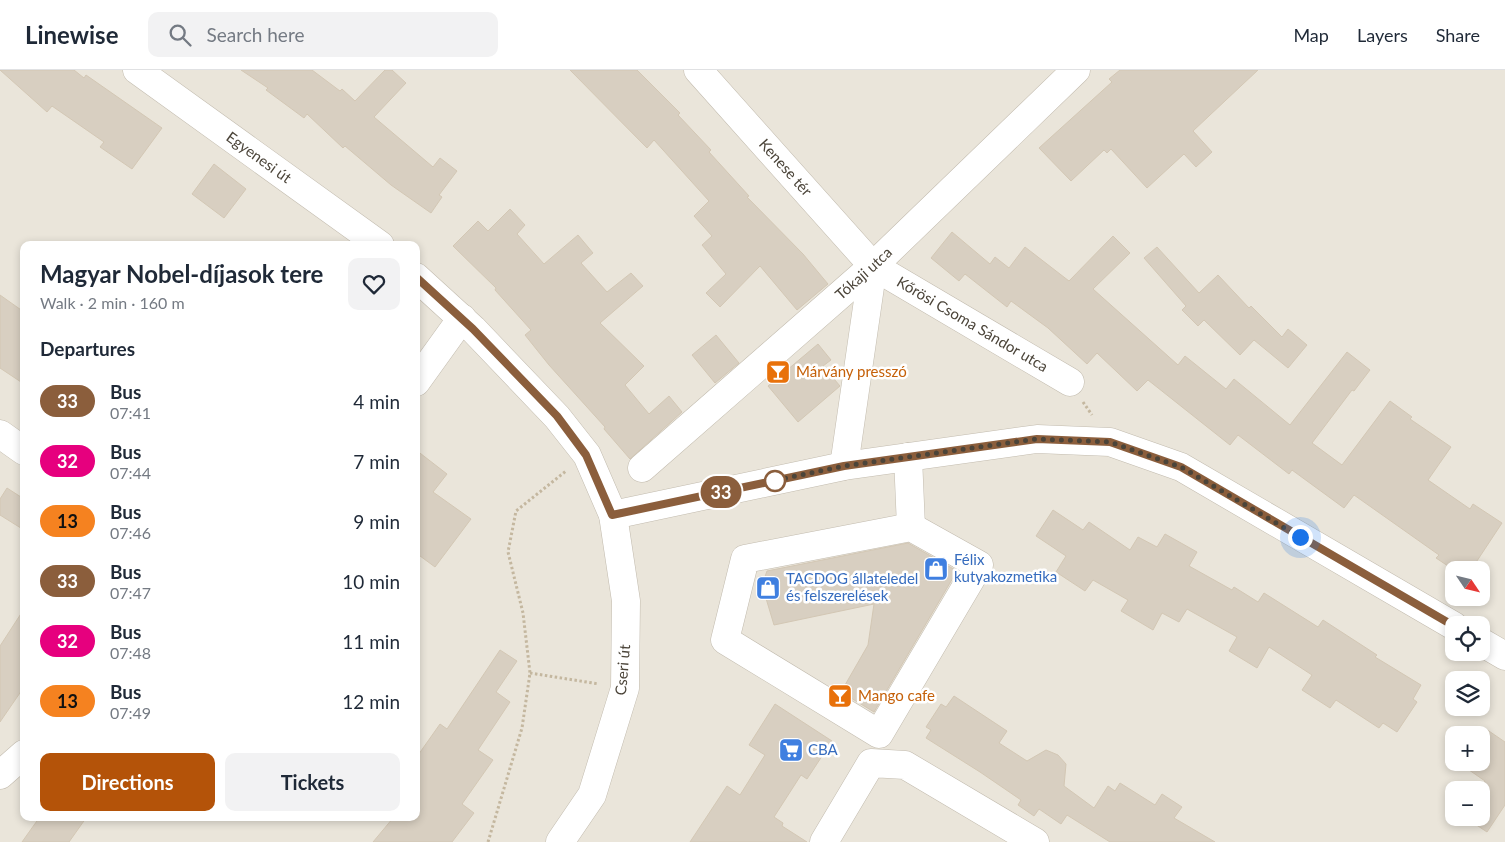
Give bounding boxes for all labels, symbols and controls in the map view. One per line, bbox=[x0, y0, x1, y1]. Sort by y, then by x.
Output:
search box bbox=[148, 12, 498, 57]
text: Linewise bbox=[25, 20, 118, 49]
icon: search bbox=[166, 21, 194, 49]
text: Search here bbox=[206, 23, 304, 46]
text: Map bbox=[1293, 24, 1329, 46]
text: Layers bbox=[1357, 24, 1408, 46]
text: Share bbox=[1436, 24, 1480, 46]
street label: Egyenesi út bbox=[223, 127, 296, 187]
street label: Kenese tér bbox=[756, 135, 817, 200]
street label: Tókaji utca bbox=[831, 243, 895, 303]
button: heart bbox=[348, 258, 400, 310]
text: Magyar Nobel-díjasok tere bbox=[40, 259, 323, 288]
street label: Kőrösi Csoma Sándor utca bbox=[894, 272, 1052, 375]
text: Walk · 2 min · 160 m bbox=[40, 293, 185, 312]
text: Departures bbox=[40, 337, 135, 360]
bar icon: Márvány presszó bbox=[765, 359, 791, 385]
place label: Márvány presszó bbox=[796, 362, 907, 380]
text: Bus bbox=[110, 380, 141, 403]
text: 33 bbox=[57, 390, 78, 412]
text: 4 min bbox=[353, 390, 400, 413]
text: 07:41 bbox=[110, 403, 151, 422]
text: Bus bbox=[110, 440, 141, 463]
text: 32 bbox=[57, 450, 78, 472]
text: 7 min bbox=[353, 450, 400, 473]
text: 07:44 bbox=[110, 463, 151, 482]
unlabelled marker bbox=[764, 470, 786, 492]
line badge: 33 bbox=[698, 476, 744, 508]
text: 33 bbox=[711, 481, 731, 503]
text: Bus bbox=[110, 500, 141, 523]
text: 13 bbox=[57, 510, 78, 532]
text: 9 min bbox=[353, 510, 400, 533]
text: 07:46 bbox=[110, 523, 151, 542]
your location bbox=[1288, 525, 1313, 550]
place label: Félix kutyakozmetika bbox=[954, 550, 1057, 585]
shop icon: Félix kutyakozmetika bbox=[923, 556, 949, 582]
text: Bus bbox=[110, 560, 141, 583]
north arrow bbox=[1445, 561, 1490, 606]
map controls bbox=[1445, 561, 1490, 826]
place label: TACDOG állateledel és felszerelések bbox=[786, 569, 918, 604]
text: 33 bbox=[57, 570, 78, 592]
text: 10 min bbox=[342, 570, 400, 593]
shop icon: TACDOG állateledel és felszerelések bbox=[755, 575, 781, 601]
text: 07:47 bbox=[110, 583, 151, 602]
button: locate bbox=[1445, 616, 1490, 661]
text: Bus bbox=[110, 620, 141, 643]
text: 32 bbox=[57, 630, 78, 652]
text: 11 min bbox=[342, 630, 400, 653]
text: 07:48 bbox=[110, 643, 151, 662]
street label: Cseri út bbox=[611, 643, 633, 696]
button: layers bbox=[1445, 671, 1490, 716]
text: Bus bbox=[110, 680, 141, 703]
bar icon: Mango cafe bbox=[827, 683, 853, 709]
place label: Mango cafe bbox=[858, 686, 935, 704]
text: 13 bbox=[57, 690, 78, 712]
text: 12 min bbox=[342, 690, 400, 713]
text: 07:49 bbox=[110, 703, 151, 722]
button: + bbox=[1445, 726, 1490, 771]
supermarket icon: CBA bbox=[778, 737, 804, 763]
place label: CBA bbox=[808, 740, 839, 758]
button: Directions bbox=[40, 753, 215, 811]
button: Tickets bbox=[225, 753, 400, 811]
button: − bbox=[1445, 781, 1490, 826]

